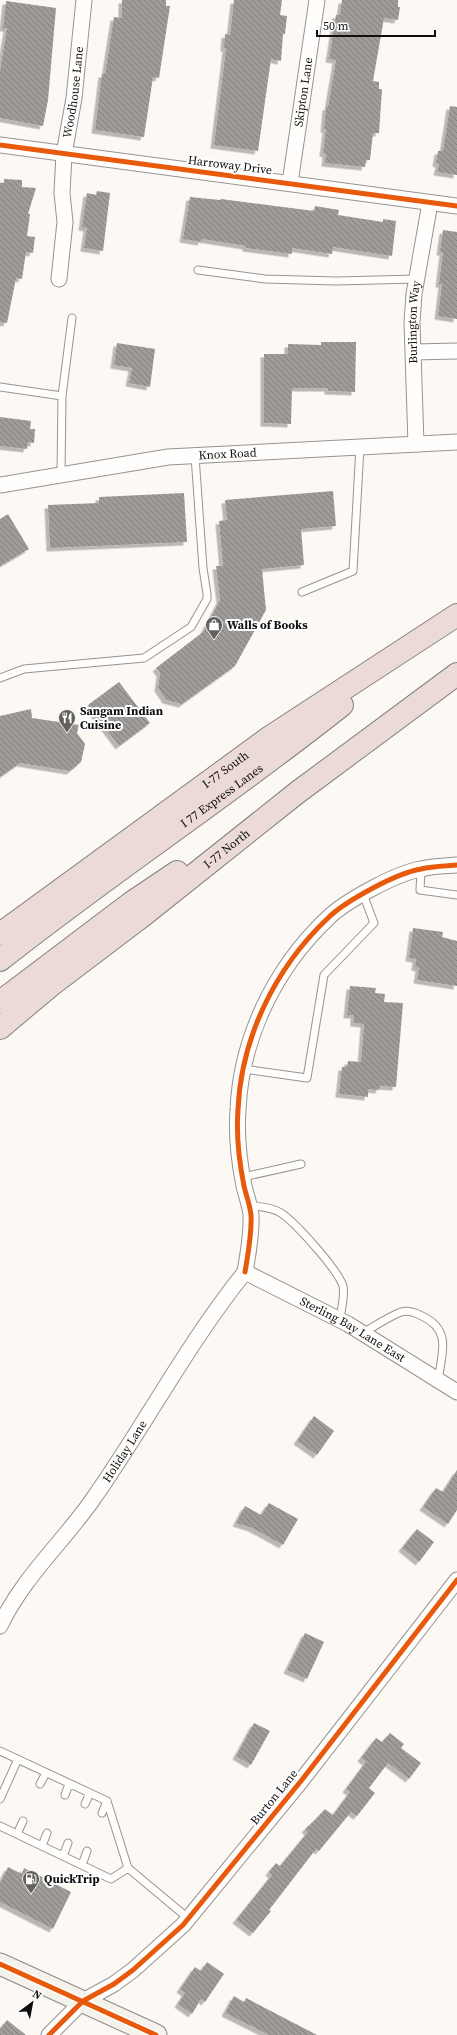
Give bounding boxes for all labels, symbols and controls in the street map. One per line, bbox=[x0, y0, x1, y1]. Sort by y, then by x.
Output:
scale bar bbox=[317, 12, 435, 38]
text: 50 m bbox=[323, 18, 349, 34]
street label: Woodhouse Lane bbox=[59, 46, 87, 139]
street label: Skipton Lane bbox=[290, 56, 316, 128]
street label: Harroway Drive bbox=[187, 152, 273, 178]
street label: Burlington Way bbox=[404, 279, 424, 364]
street label: Knox Road bbox=[198, 444, 257, 463]
shop icon: Walls of Books bbox=[204, 615, 224, 640]
place label: Walls of Books bbox=[227, 617, 308, 633]
place label: Sangam Indian Cuisine bbox=[80, 703, 164, 733]
restaurant icon: Sangam Indian Cuisine bbox=[57, 708, 77, 733]
street label: I-77 South bbox=[199, 747, 252, 792]
street label: I 77 Express Lanes bbox=[177, 760, 266, 831]
street label: I-77 North bbox=[200, 825, 253, 872]
street label: Sterling Bay Lane East bbox=[297, 1293, 408, 1366]
street label: Holiday Lane bbox=[99, 1417, 151, 1486]
street label: Burton Lane bbox=[247, 1766, 301, 1828]
fuel station icon: QuickTrip bbox=[21, 1869, 41, 1894]
place label: QuickTrip bbox=[44, 1871, 100, 1887]
north arrow bbox=[12, 1983, 52, 2023]
text: N bbox=[30, 1986, 44, 2003]

